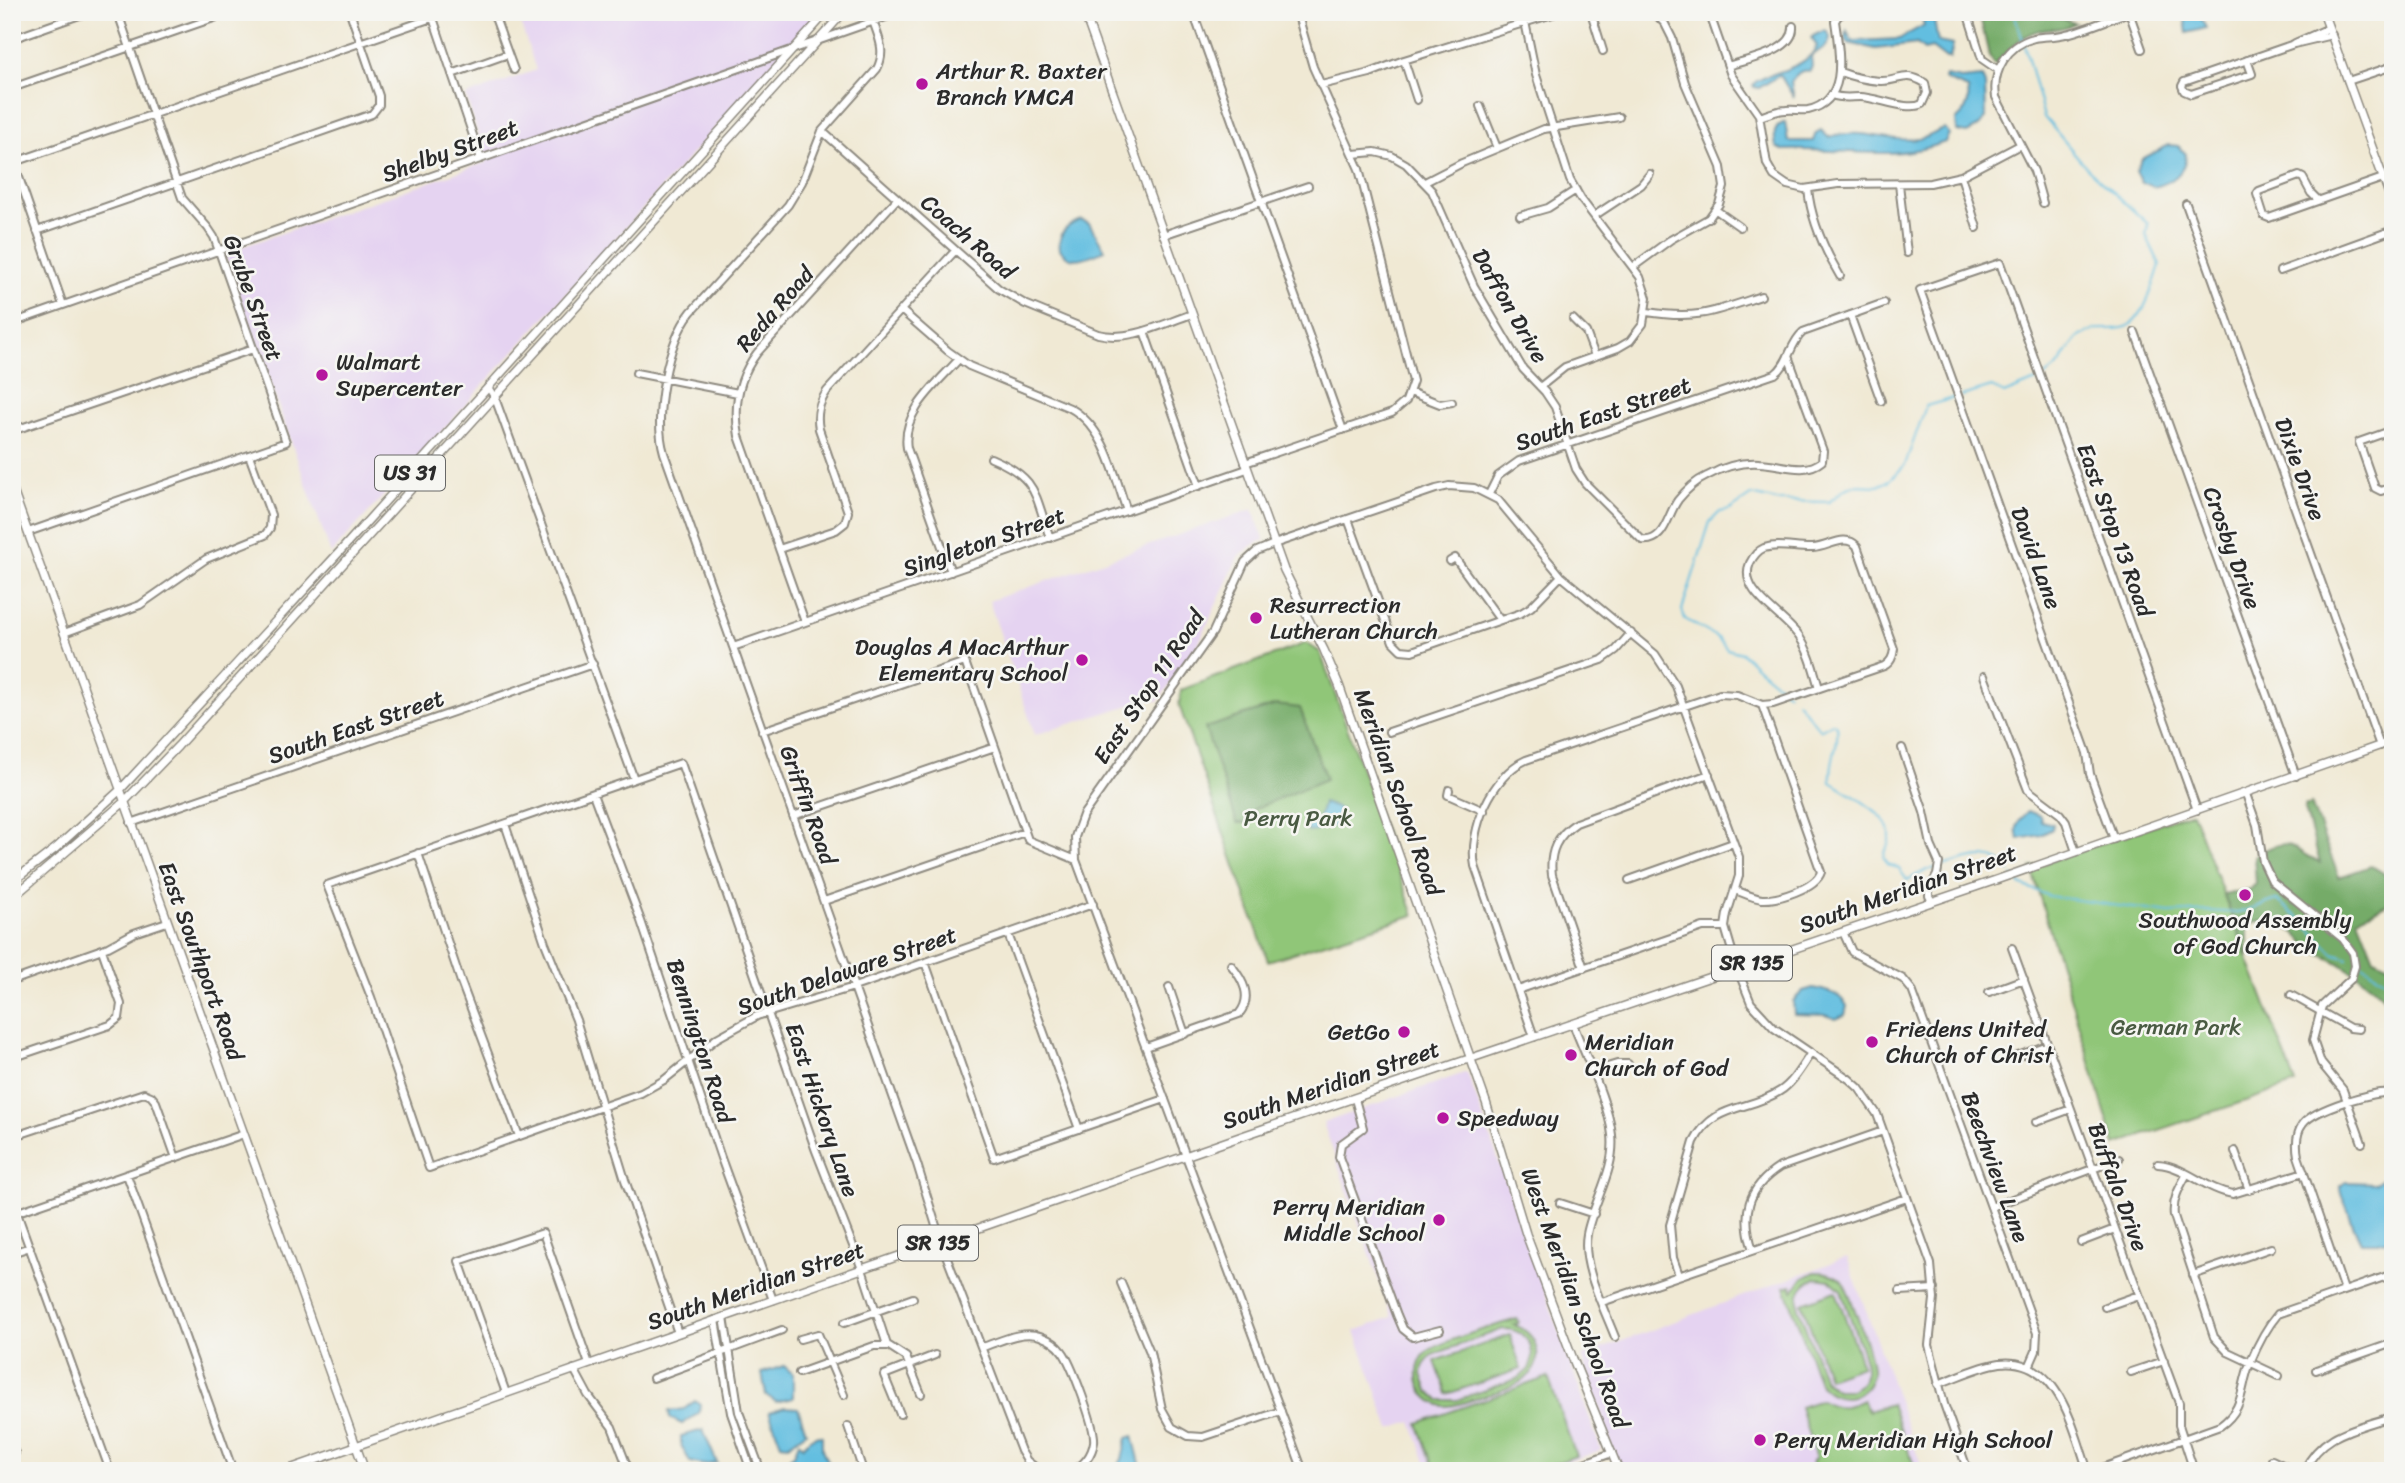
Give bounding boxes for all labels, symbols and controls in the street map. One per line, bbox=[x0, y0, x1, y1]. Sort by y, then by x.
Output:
place label: Arthur R. Baxter Branch YMCA bbox=[935, 51, 1108, 118]
marker: Arthur R. Baxter Branch YMCA bbox=[914, 76, 930, 92]
street label: Shelby Street bbox=[376, 107, 524, 195]
street label: Coach Road bbox=[911, 183, 1027, 292]
street label: Grube Street bbox=[211, 229, 295, 367]
street label: Daffon Drive bbox=[1460, 240, 1560, 372]
street label: Reda Road bbox=[725, 255, 826, 362]
place label: Walmart Supercenter bbox=[336, 342, 464, 409]
street label: South East Street bbox=[1509, 365, 1697, 463]
marker: Walmart Supercenter bbox=[314, 367, 330, 383]
street label: Dixie Drive bbox=[2262, 412, 2338, 527]
street label: East Stop 13 Road bbox=[2065, 437, 2166, 624]
road number: US 31 bbox=[375, 456, 445, 490]
street label: Crosby Drive bbox=[2191, 481, 2273, 615]
street label: Singleton Street bbox=[897, 495, 1071, 589]
street label: David Lane bbox=[1998, 501, 2074, 615]
place label: Resurrection Lutheran Church bbox=[1270, 585, 1438, 652]
street label: East Stop 11 Road bbox=[1082, 600, 1217, 773]
marker: Resurrection Lutheran Church bbox=[1248, 610, 1264, 626]
place label: Douglas A MacArthur Elementary School bbox=[855, 627, 1070, 694]
marker: Douglas A MacArthur Elementary School bbox=[1074, 652, 1090, 668]
street label: South East Street bbox=[262, 678, 450, 776]
street label: Meridian School Road bbox=[1341, 683, 1455, 903]
street label: Griffin Road bbox=[767, 739, 849, 872]
park label: Perry Park bbox=[1243, 798, 1353, 839]
street label: South Meridian Street bbox=[1793, 832, 2023, 946]
street label: East Southport Road bbox=[146, 856, 257, 1068]
marker: Southwood Assembly of God Church bbox=[2237, 887, 2253, 903]
place label: Southwood Assembly of God Church bbox=[2139, 900, 2352, 967]
street label: South Delaware Street bbox=[731, 914, 963, 1028]
road number: SR 135 bbox=[1712, 946, 1792, 981]
street label: Bennington Road bbox=[654, 953, 746, 1130]
park label: German Park bbox=[2111, 1007, 2241, 1048]
place label: Friedens United Church of Christ bbox=[1886, 1009, 2055, 1076]
place label: GetGo bbox=[1328, 1012, 1390, 1053]
street label: East Hickory Lane bbox=[773, 1017, 871, 1203]
place label: Meridian Church of God bbox=[1585, 1022, 1730, 1089]
marker: GetGo bbox=[1396, 1024, 1412, 1040]
street label: South Meridian Street bbox=[1216, 1028, 1446, 1142]
marker: Friedens United Church of Christ bbox=[1864, 1034, 1880, 1050]
marker: Meridian Church of God bbox=[1563, 1047, 1579, 1063]
street label: Beechview Lane bbox=[1949, 1086, 2041, 1248]
place label: Speedway bbox=[1457, 1098, 1559, 1139]
marker: Speedway bbox=[1435, 1110, 1451, 1126]
street label: Buffalo Drive bbox=[2076, 1117, 2160, 1257]
street label: West Meridian School Road bbox=[1509, 1162, 1642, 1436]
place label: Perry Meridian Middle School bbox=[1273, 1187, 1426, 1254]
marker: Perry Meridian Middle School bbox=[1431, 1212, 1447, 1228]
road number: SR 135 bbox=[898, 1226, 978, 1260]
street label: South Meridian Street bbox=[641, 1229, 871, 1343]
place label: Perry Meridian High School bbox=[1774, 1420, 2053, 1461]
marker: Perry Meridian High School bbox=[1752, 1432, 1768, 1448]

